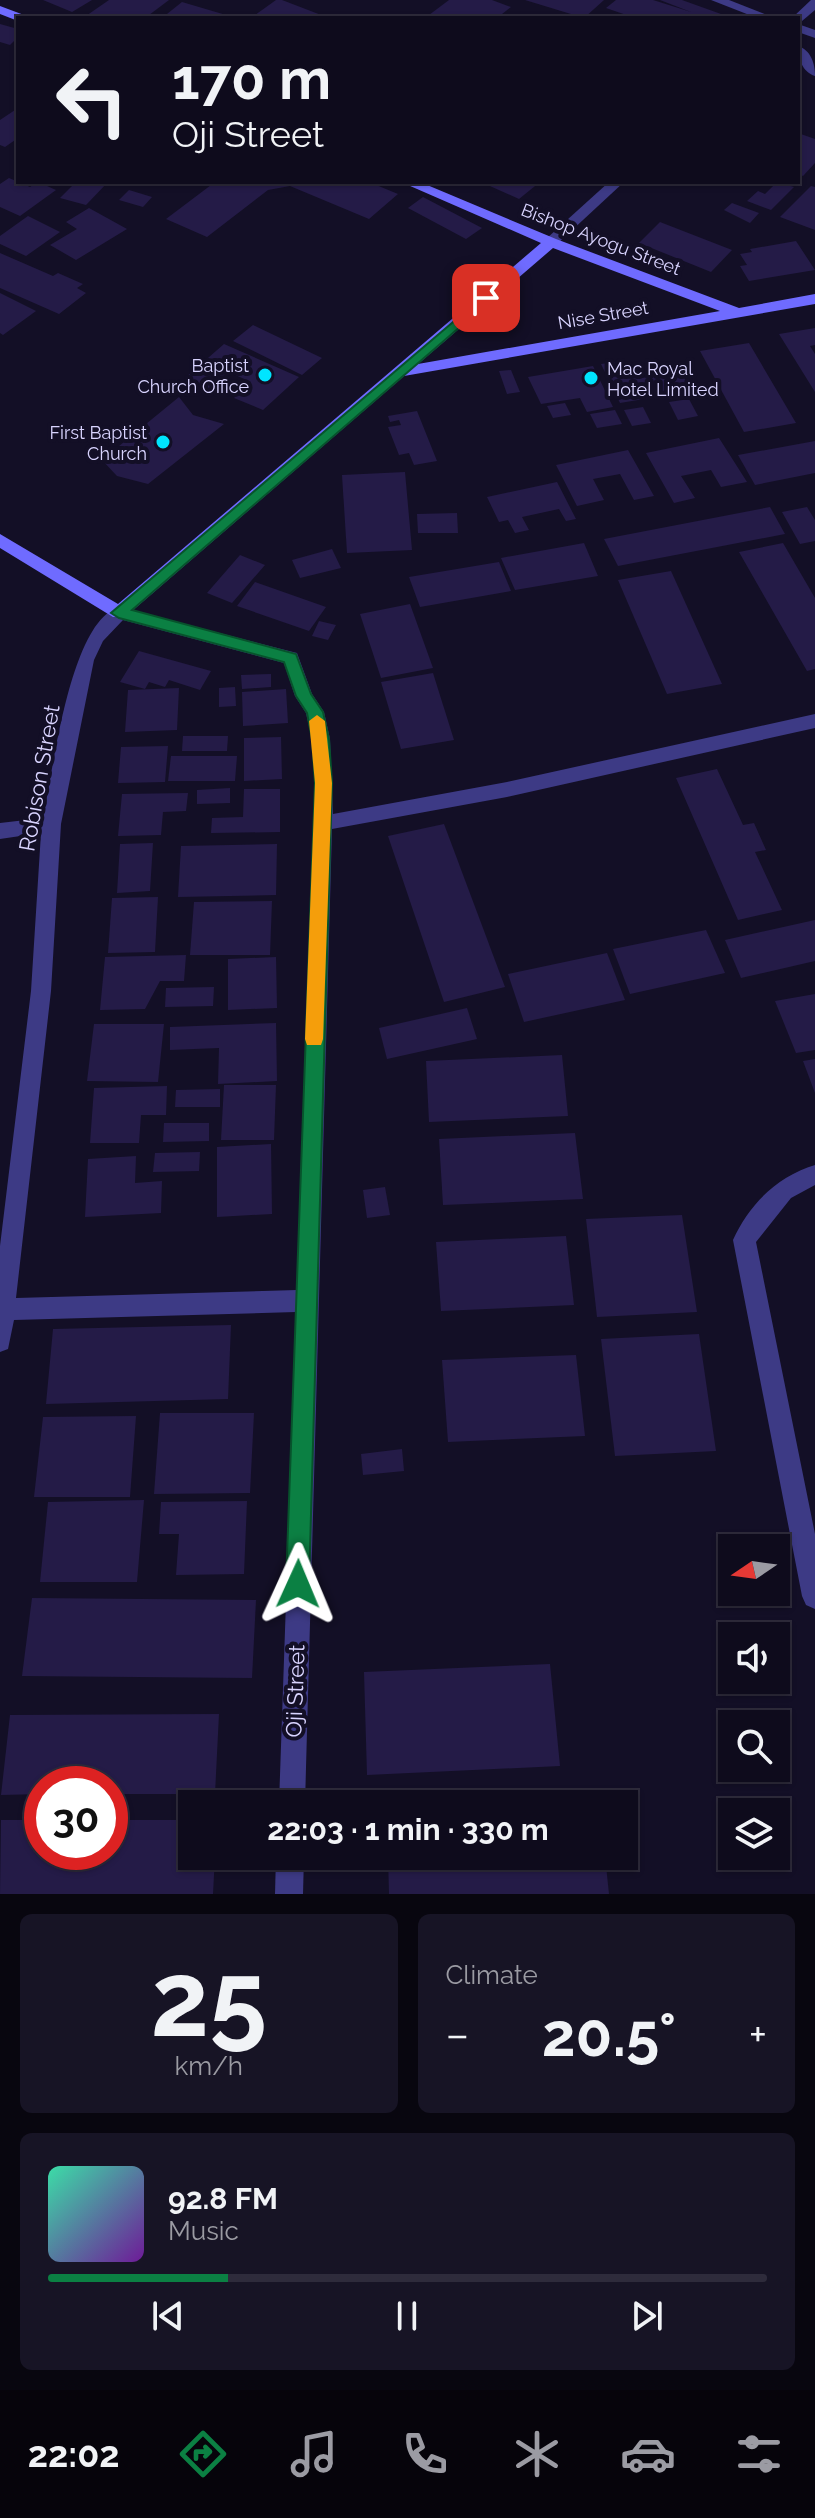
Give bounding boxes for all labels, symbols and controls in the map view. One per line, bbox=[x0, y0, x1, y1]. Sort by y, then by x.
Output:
text: 170 m bbox=[172, 46, 331, 112]
icon: left bbox=[40, 48, 144, 152]
text: Oji Street bbox=[172, 113, 324, 155]
street label: Bishop Ayogu Street bbox=[518, 199, 684, 279]
pin bbox=[452, 264, 520, 332]
icon: arrive bbox=[464, 276, 508, 320]
street label: Nise Street bbox=[556, 297, 650, 333]
place label: Baptist Church Office bbox=[137, 355, 249, 397]
place label: Mac Royal Hotel Limited bbox=[607, 358, 719, 400]
marker: Baptist Church Office bbox=[256, 366, 274, 384]
marker: Mac Royal Hotel Limited bbox=[582, 369, 600, 387]
place label: First Baptist Church bbox=[49, 422, 147, 464]
marker: First Baptist Church bbox=[154, 433, 172, 451]
street label: Robison Street bbox=[13, 702, 65, 853]
north arrow bbox=[718, 1534, 790, 1606]
map controls bbox=[718, 1534, 790, 1870]
position arrow bbox=[256, 1542, 340, 1626]
button: sound bbox=[718, 1622, 790, 1694]
street label: Oji Street bbox=[280, 1644, 310, 1738]
button: search bbox=[718, 1710, 790, 1782]
speed limit sign: 30 bbox=[24, 1766, 128, 1870]
button: layers bbox=[718, 1798, 790, 1870]
text: 22:03 · 1 min · 330 m bbox=[267, 1812, 549, 1847]
text: 25 bbox=[151, 1938, 267, 2060]
text: Climate bbox=[446, 1960, 538, 1990]
text: 20.5° bbox=[542, 2000, 676, 2070]
text: − bbox=[446, 2009, 469, 2060]
text: + bbox=[749, 2009, 767, 2060]
text: km/h bbox=[174, 2051, 243, 2081]
text: 92.8 FM bbox=[168, 2181, 278, 2216]
text: Music bbox=[168, 2216, 239, 2246]
icon: previous bbox=[146, 2294, 190, 2338]
icon: pause bbox=[385, 2294, 429, 2338]
icon: next bbox=[625, 2294, 669, 2338]
icon: directions bbox=[175, 2426, 231, 2482]
icon: music bbox=[286, 2426, 342, 2482]
icon: phone bbox=[397, 2426, 453, 2482]
icon: climate bbox=[509, 2426, 565, 2482]
icon: car bbox=[620, 2426, 676, 2482]
icon: filters bbox=[731, 2426, 787, 2482]
text: 22:02 bbox=[28, 2433, 120, 2475]

